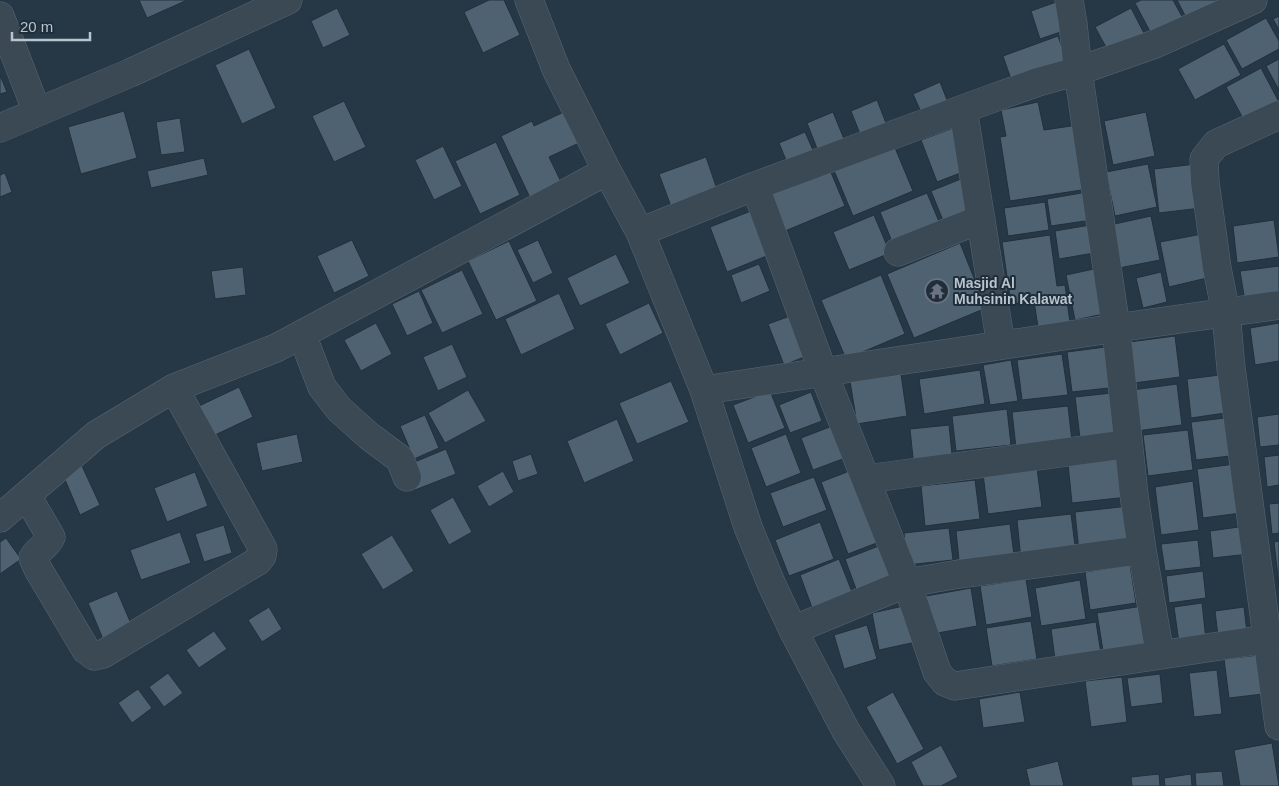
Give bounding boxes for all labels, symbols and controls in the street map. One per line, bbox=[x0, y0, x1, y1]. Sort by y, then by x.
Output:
scale bar bbox=[12, 10, 90, 42]
text: 20 m bbox=[20, 18, 53, 35]
place label: Masjid Al Muhsinin Kalawat bbox=[954, 275, 1073, 307]
temple icon: Masjid Al Muhsinin Kalawat bbox=[924, 278, 950, 304]

